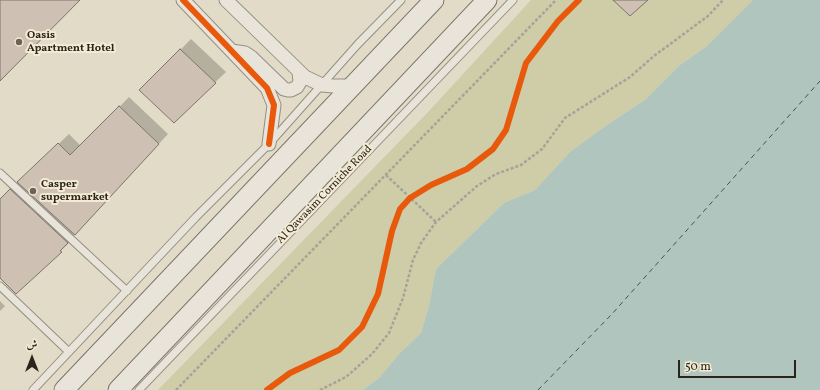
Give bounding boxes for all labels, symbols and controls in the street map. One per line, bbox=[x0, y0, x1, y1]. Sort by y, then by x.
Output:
place label: Oasis Apartment Hotel bbox=[27, 29, 115, 55]
marker: Oasis Apartment Hotel bbox=[14, 37, 24, 47]
street label: Al Qawasim Corniche Road bbox=[275, 143, 375, 247]
place label: Casper supermarket bbox=[41, 178, 109, 204]
marker: Casper supermarket bbox=[28, 186, 38, 196]
north arrow bbox=[12, 338, 52, 378]
text: ش bbox=[27, 338, 37, 353]
scale bar bbox=[680, 352, 798, 378]
text: 50 m bbox=[685, 359, 711, 375]

